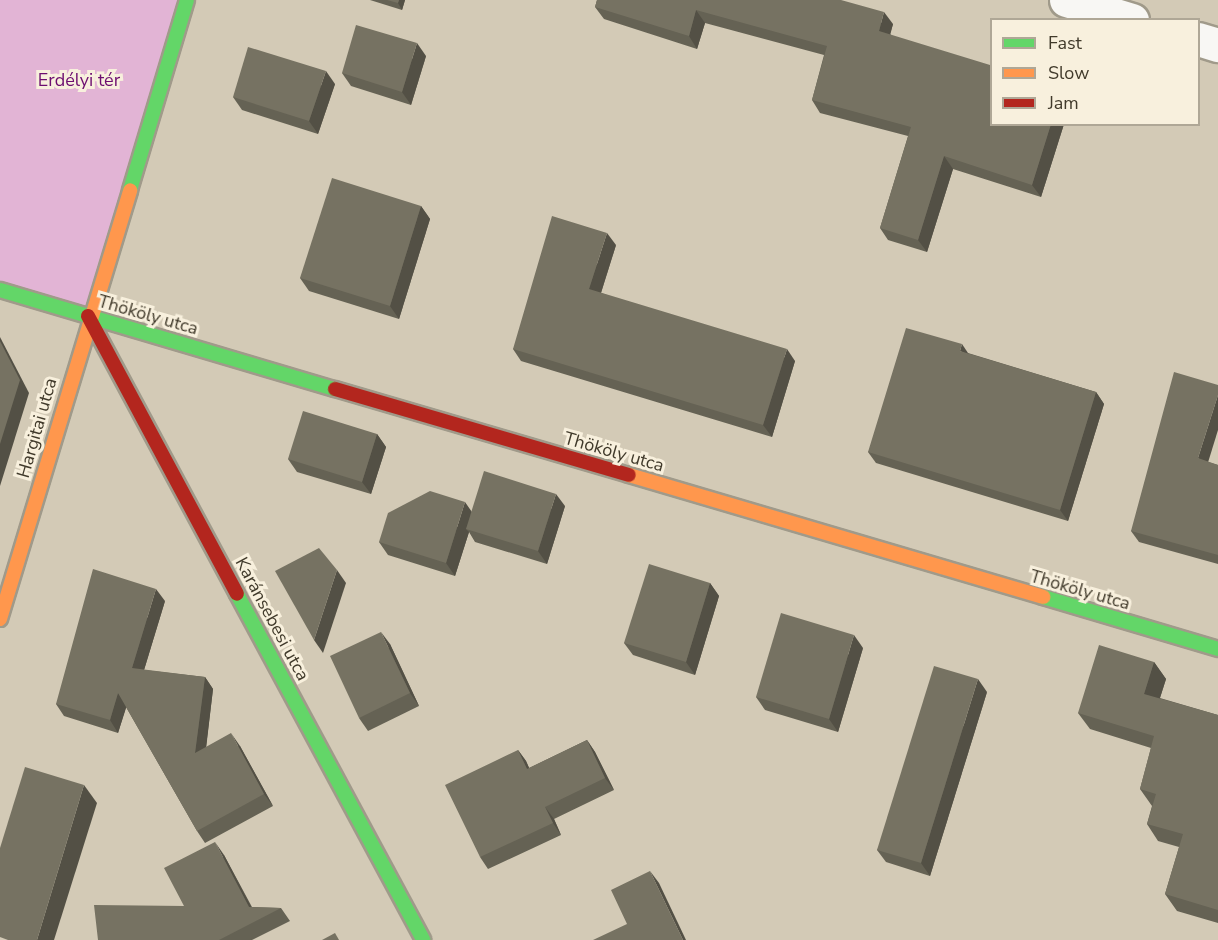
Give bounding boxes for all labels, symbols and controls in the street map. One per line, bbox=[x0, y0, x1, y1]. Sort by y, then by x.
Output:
legend bbox=[990, 18, 1200, 126]
text: Fast bbox=[1048, 31, 1082, 55]
text: Slow bbox=[1048, 61, 1089, 85]
park label: Erdélyi tér bbox=[38, 69, 120, 91]
text: Jam bbox=[1048, 91, 1079, 115]
street label: Thököly utca bbox=[96, 290, 200, 340]
street label: Hargitai utca bbox=[12, 375, 62, 481]
street label: Thököly utca bbox=[562, 427, 666, 477]
street label: Karánsebesi utca bbox=[230, 554, 314, 684]
street label: Thököly utca bbox=[1028, 565, 1132, 615]

